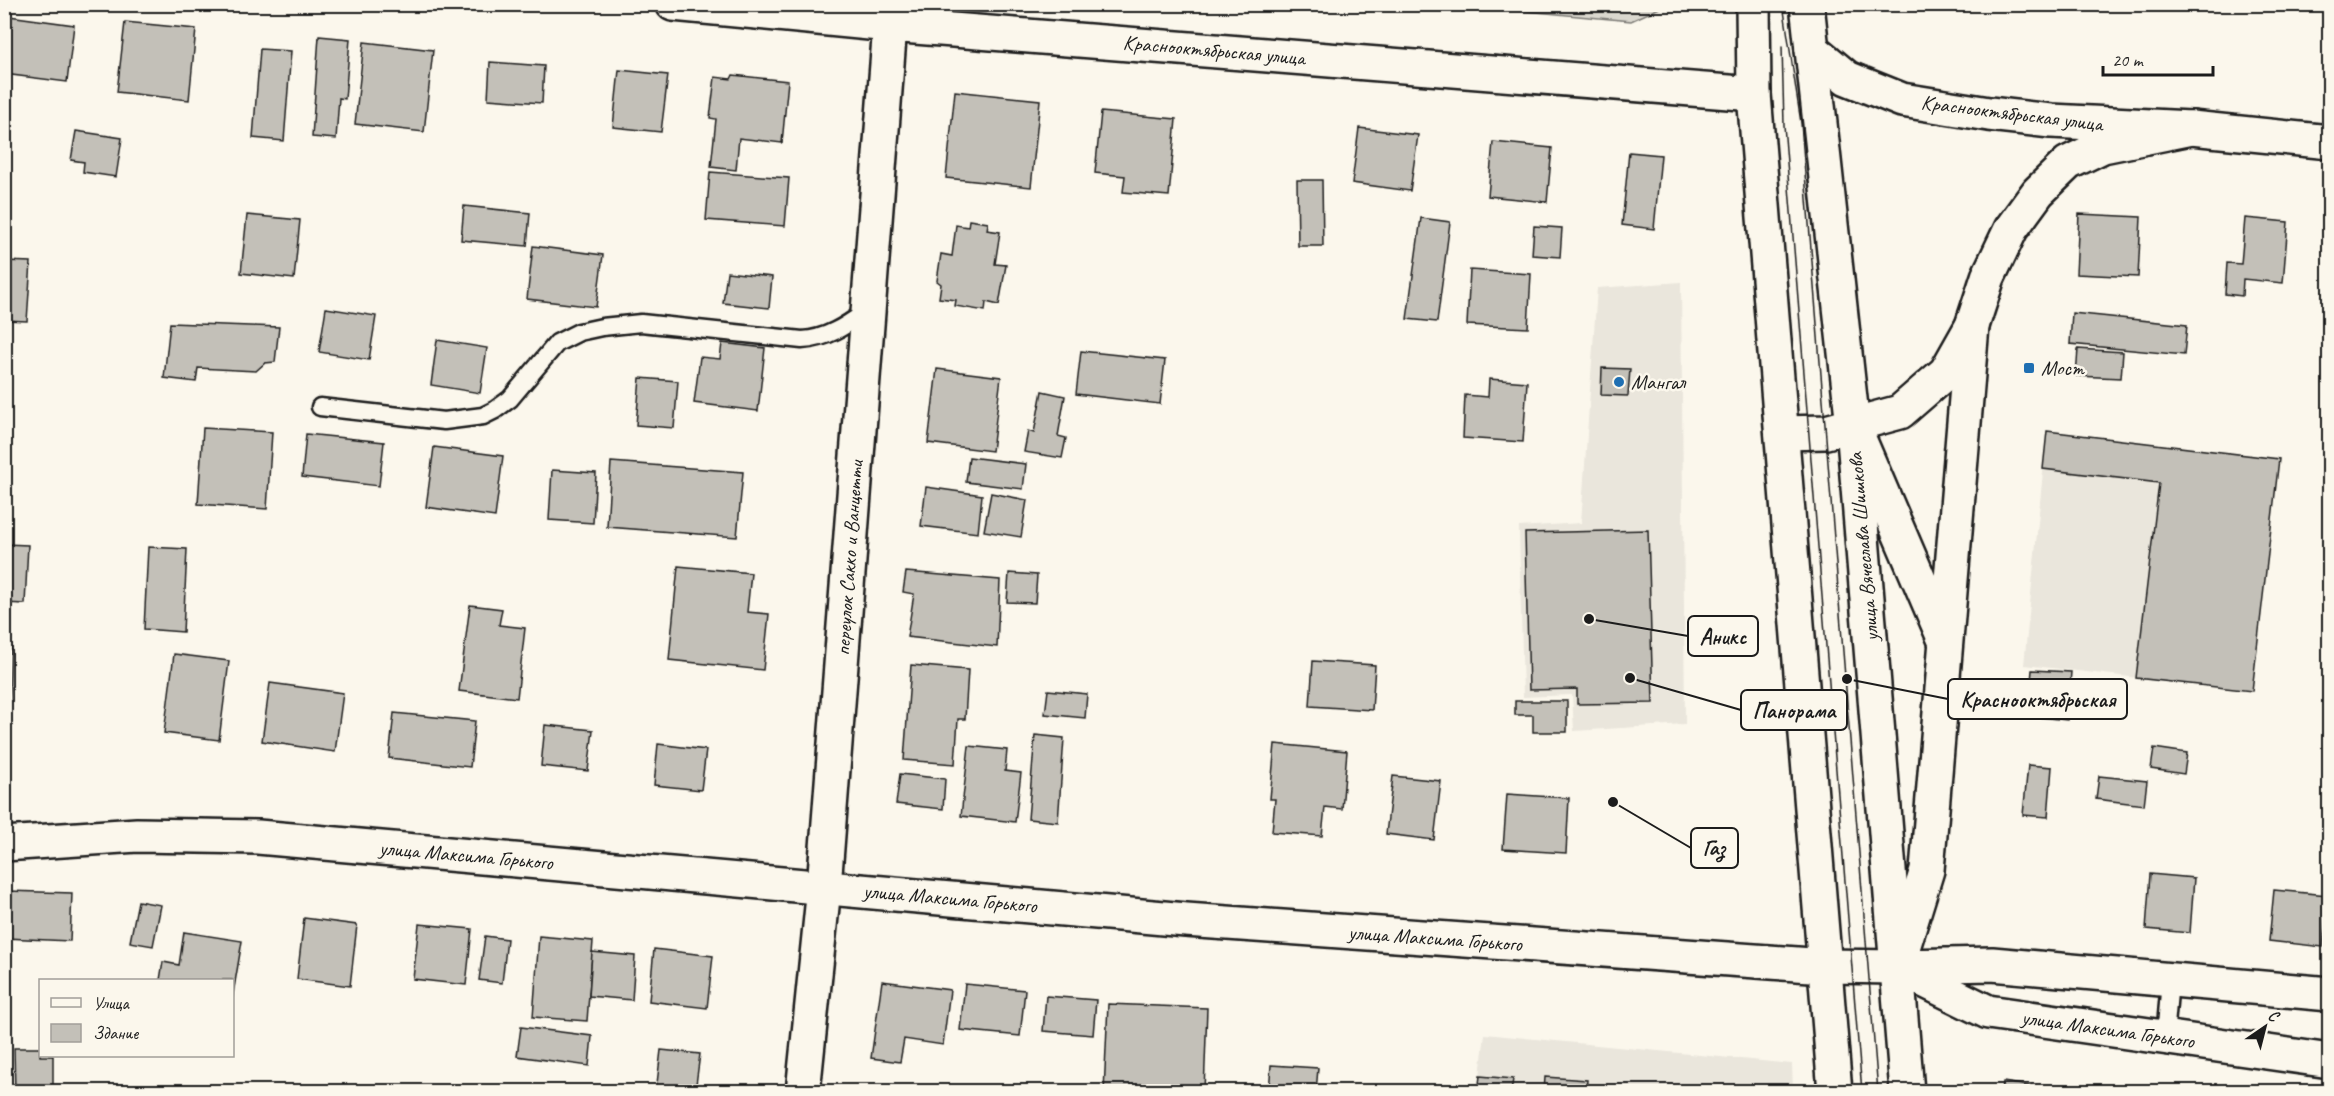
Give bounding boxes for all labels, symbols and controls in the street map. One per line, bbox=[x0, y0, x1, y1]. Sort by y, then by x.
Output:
street label: Краснооктябрьская улица bbox=[1122, 29, 1308, 71]
scale bar bbox=[2103, 39, 2212, 77]
text: 20 m bbox=[2112, 49, 2145, 71]
street label: Краснооктябрьская улица bbox=[1920, 89, 2106, 137]
place label: Мост bbox=[2041, 355, 2085, 381]
marker: Мост bbox=[2022, 361, 2036, 375]
place label: Мангал bbox=[1631, 369, 1687, 395]
marker: Мангал bbox=[1612, 375, 1626, 389]
street label: улица Вячеслава Шишкова bbox=[1842, 450, 1884, 645]
street label: переулок Сакко и Ванцетти bbox=[829, 458, 869, 656]
callout: Аникс bbox=[1688, 616, 1758, 656]
text: Аникс bbox=[1700, 623, 1747, 651]
callout: Краснооктябрьская bbox=[1948, 679, 2127, 719]
text: Краснооктябрьская bbox=[1961, 686, 2117, 714]
callout: Панорама bbox=[1741, 690, 1847, 730]
text: Панорама bbox=[1753, 697, 1837, 725]
callout: Газ bbox=[1691, 828, 1738, 868]
street label: улица Максима Горького bbox=[376, 834, 555, 876]
text: Газ bbox=[1703, 834, 1727, 863]
street label: улица Максима Горького bbox=[860, 877, 1039, 919]
street label: улица Максима Горького bbox=[1345, 919, 1524, 957]
legend bbox=[39, 979, 234, 1057]
text: Улица bbox=[93, 992, 130, 1014]
north arrow bbox=[2235, 997, 2295, 1057]
street label: улица Максима Горького bbox=[2018, 1004, 2198, 1054]
text: С bbox=[2264, 1005, 2284, 1027]
text: Здание bbox=[93, 1022, 139, 1044]

